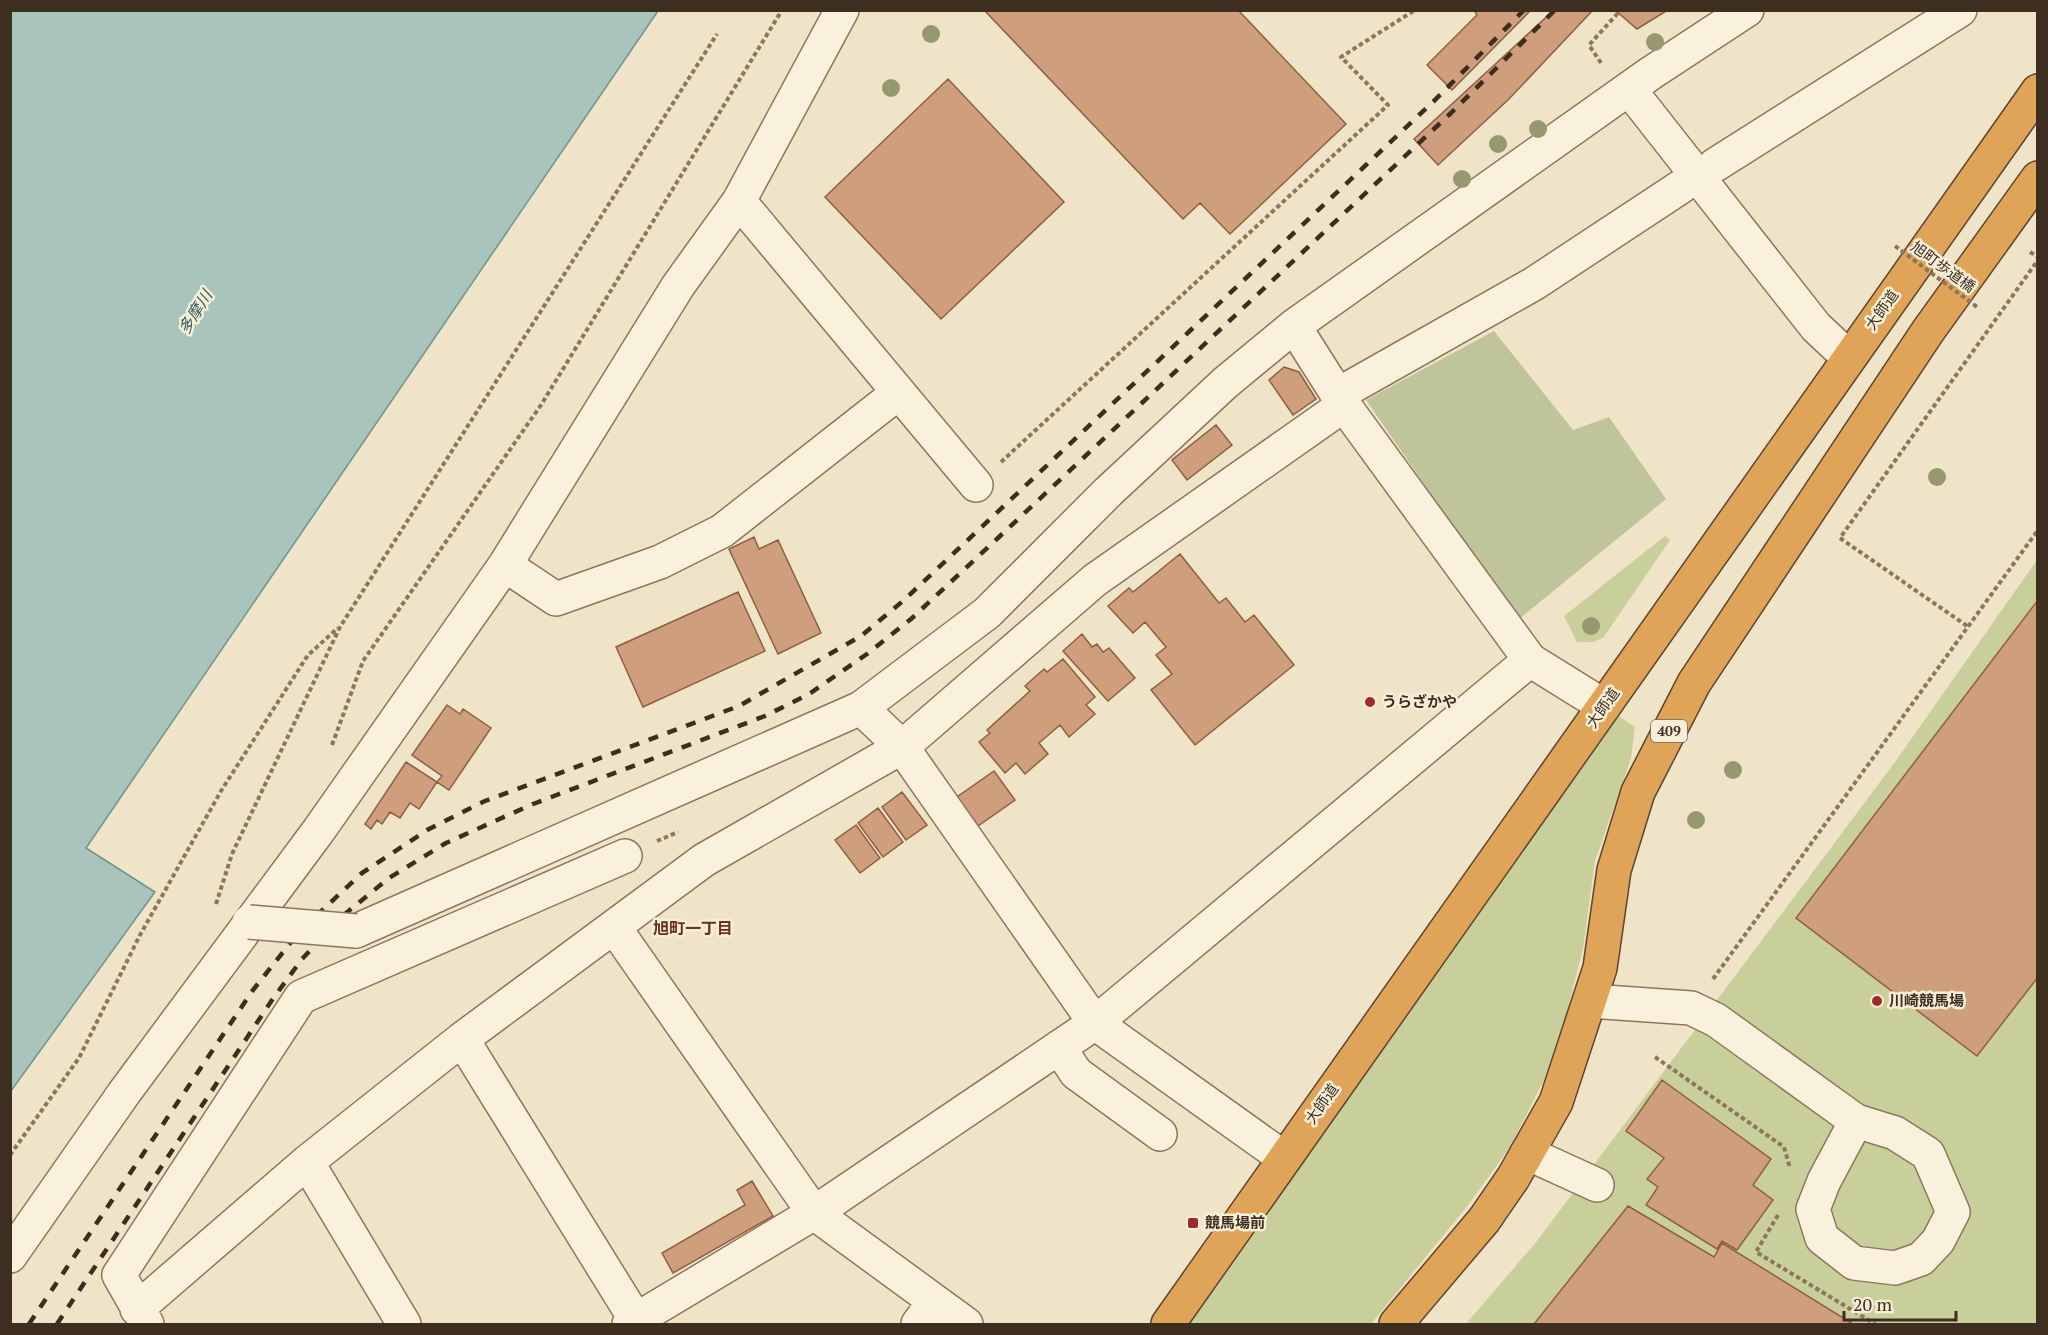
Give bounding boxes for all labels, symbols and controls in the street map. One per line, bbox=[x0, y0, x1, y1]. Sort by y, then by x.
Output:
street label: 旭町歩道橋 bbox=[1907, 236, 1980, 296]
water label: 多摩川 bbox=[173, 284, 218, 338]
street label: 大師道 bbox=[1860, 285, 1902, 334]
street label: 大師道 bbox=[1581, 683, 1623, 732]
place label: うらざかや bbox=[1382, 691, 1457, 711]
marker: うらざかや bbox=[1363, 695, 1377, 709]
road number: 409 bbox=[1651, 720, 1687, 742]
district label: 旭町一丁目 bbox=[653, 917, 733, 939]
place label: 川崎競馬場 bbox=[1889, 990, 1964, 1010]
marker: 川崎競馬場 bbox=[1870, 994, 1884, 1008]
street label: 大師道 bbox=[1300, 1079, 1342, 1128]
place label: 競馬場前 bbox=[1205, 1212, 1265, 1232]
marker: 競馬場前 bbox=[1186, 1216, 1200, 1230]
scale bar bbox=[1844, 1284, 1956, 1322]
text: 20 m bbox=[1853, 1292, 1893, 1316]

